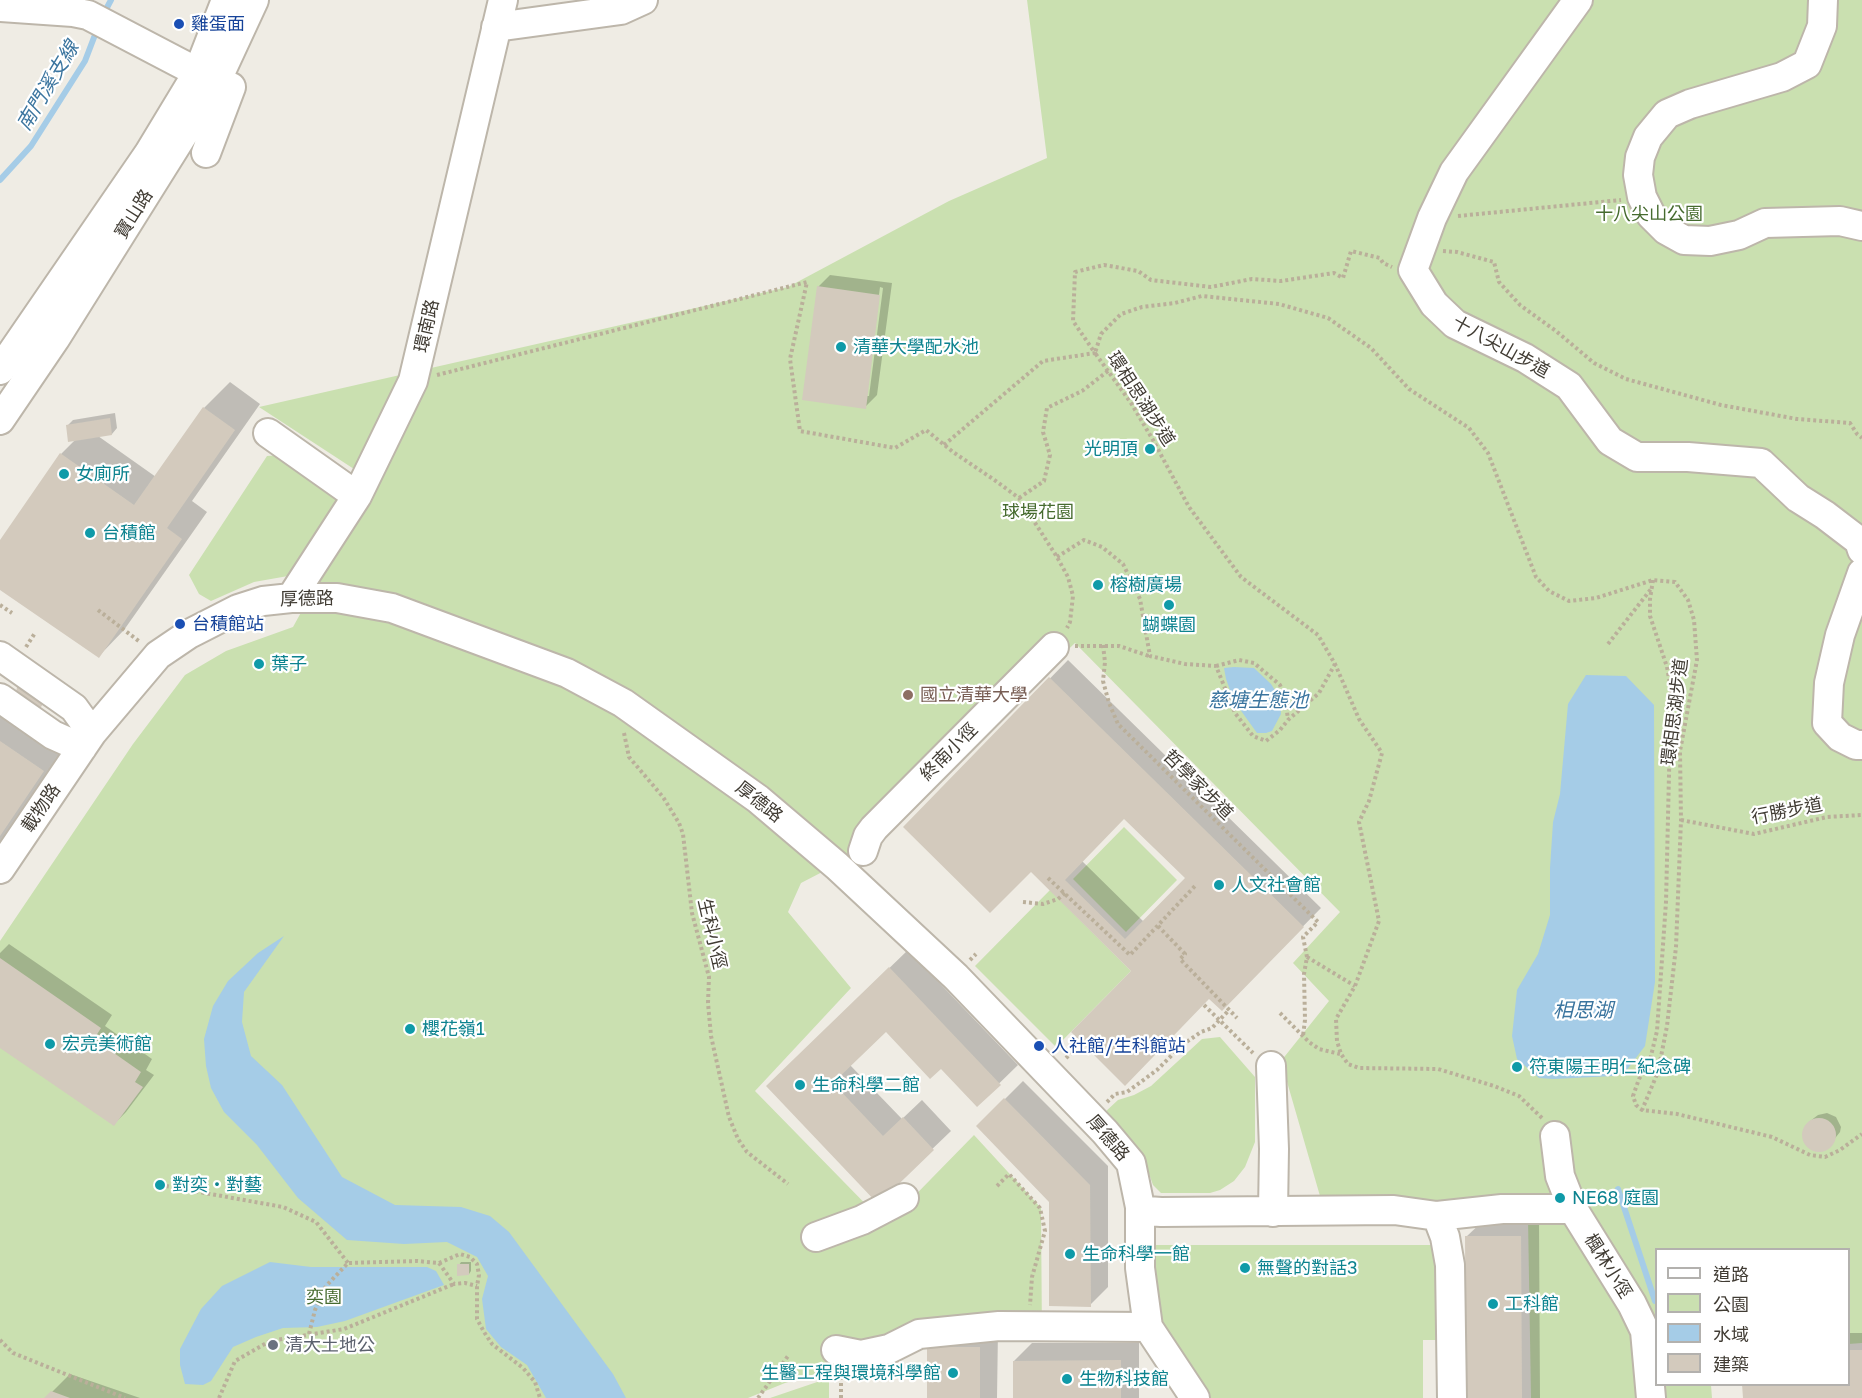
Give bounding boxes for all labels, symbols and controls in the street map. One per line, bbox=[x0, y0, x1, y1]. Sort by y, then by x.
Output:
place label: 雞蛋面 bbox=[191, 13, 245, 35]
marker: 雞蛋面 bbox=[172, 17, 186, 31]
water label: 南門溪支線 bbox=[12, 37, 84, 135]
street label: 寶山路 bbox=[111, 185, 157, 243]
park label: 十八尖山公園 bbox=[1595, 203, 1703, 225]
street label: 環南路 bbox=[410, 297, 444, 355]
street label: 十八尖山步道 bbox=[1449, 311, 1553, 383]
place label: 清華大學配水池 bbox=[853, 336, 979, 358]
marker: 清華大學配水池 bbox=[834, 340, 848, 354]
street label: 環相思湖步道 bbox=[1103, 348, 1179, 450]
place label: 光明頂 bbox=[1084, 438, 1138, 460]
marker: 光明頂 bbox=[1143, 442, 1157, 456]
place label: 女廁所 bbox=[76, 463, 130, 485]
marker: 女廁所 bbox=[57, 467, 71, 481]
park label: 球場花園 bbox=[1002, 501, 1074, 523]
place label: 台積館 bbox=[102, 522, 156, 544]
marker: 台積館 bbox=[83, 526, 97, 540]
place label: 榕樹廣場 bbox=[1110, 574, 1182, 596]
marker: 榕樹廣場 bbox=[1091, 578, 1105, 592]
street label: 厚德路 bbox=[280, 588, 334, 610]
marker: 蝴蝶園 bbox=[1162, 598, 1176, 612]
place label: 台積館站 bbox=[192, 613, 264, 635]
place label: 蝴蝶園 bbox=[1142, 614, 1196, 636]
marker: 台積館站 bbox=[173, 617, 187, 631]
place label: 葉子 bbox=[271, 653, 307, 675]
marker: 葉子 bbox=[252, 657, 266, 671]
street label: 環相思湖步道 bbox=[1658, 657, 1692, 767]
place label: 國立清華大學 bbox=[920, 684, 1028, 706]
marker: 國立清華大學 bbox=[901, 688, 915, 702]
water label: 慈塘生態池 bbox=[1208, 689, 1308, 713]
street label: 終南小徑 bbox=[916, 719, 982, 785]
street label: 哲學家步道 bbox=[1159, 746, 1237, 824]
street label: 厚德路 bbox=[731, 777, 787, 827]
street label: 載物路 bbox=[17, 780, 65, 836]
street label: 行勝步道 bbox=[1750, 794, 1824, 828]
place label: 人文社會館 bbox=[1231, 874, 1321, 896]
marker: 人文社會館 bbox=[1212, 878, 1226, 892]
street label: 生科小徑 bbox=[693, 896, 731, 972]
water label: 相思湖 bbox=[1553, 999, 1613, 1023]
place label: 櫻花嶺1 bbox=[422, 1018, 485, 1040]
marker: 櫻花嶺1 bbox=[403, 1022, 417, 1036]
place label: 宏亮美術館 bbox=[62, 1033, 152, 1055]
place label: 人社館/生科館站 bbox=[1051, 1035, 1186, 1057]
marker: 宏亮美術館 bbox=[43, 1037, 57, 1051]
marker: 人社館/生科館站 bbox=[1032, 1039, 1046, 1053]
place label: 符東陽王明仁紀念碑 bbox=[1529, 1056, 1691, 1078]
marker: 符東陽王明仁紀念碑 bbox=[1510, 1060, 1524, 1074]
place label: 生命科學二館 bbox=[812, 1074, 920, 1096]
marker: 生命科學二館 bbox=[793, 1078, 807, 1092]
street label: 厚德路 bbox=[1082, 1111, 1134, 1165]
place label: 對奕‧對藝 bbox=[172, 1174, 262, 1196]
marker: 對奕‧對藝 bbox=[153, 1178, 167, 1192]
place label: NE68 庭園 bbox=[1572, 1187, 1659, 1209]
marker: NE68 庭園 bbox=[1553, 1191, 1567, 1205]
street label: 楓林小徑 bbox=[1580, 1230, 1636, 1302]
place label: 生命科學一館 bbox=[1082, 1243, 1190, 1265]
marker: 生命科學一館 bbox=[1063, 1247, 1077, 1261]
legend bbox=[1655, 1248, 1850, 1386]
place label: 無聲的對話3 bbox=[1257, 1257, 1358, 1279]
marker: 無聲的對話3 bbox=[1238, 1261, 1252, 1275]
text: 道路 bbox=[1713, 1263, 1749, 1285]
park label: 奕園 bbox=[306, 1286, 342, 1308]
place label: 工科館 bbox=[1505, 1293, 1559, 1315]
text: 公園 bbox=[1713, 1293, 1749, 1315]
marker: 工科館 bbox=[1486, 1297, 1500, 1311]
text: 水域 bbox=[1713, 1323, 1749, 1345]
place label: 清大土地公 bbox=[285, 1334, 375, 1356]
marker: 清大土地公 bbox=[266, 1338, 280, 1352]
text: 建築 bbox=[1713, 1353, 1749, 1375]
place label: 生醫工程與環境科學館 bbox=[761, 1362, 941, 1384]
marker: 生醫工程與環境科學館 bbox=[946, 1366, 960, 1380]
place label: 生物科技館 bbox=[1079, 1368, 1169, 1390]
marker: 生物科技館 bbox=[1060, 1372, 1074, 1386]

